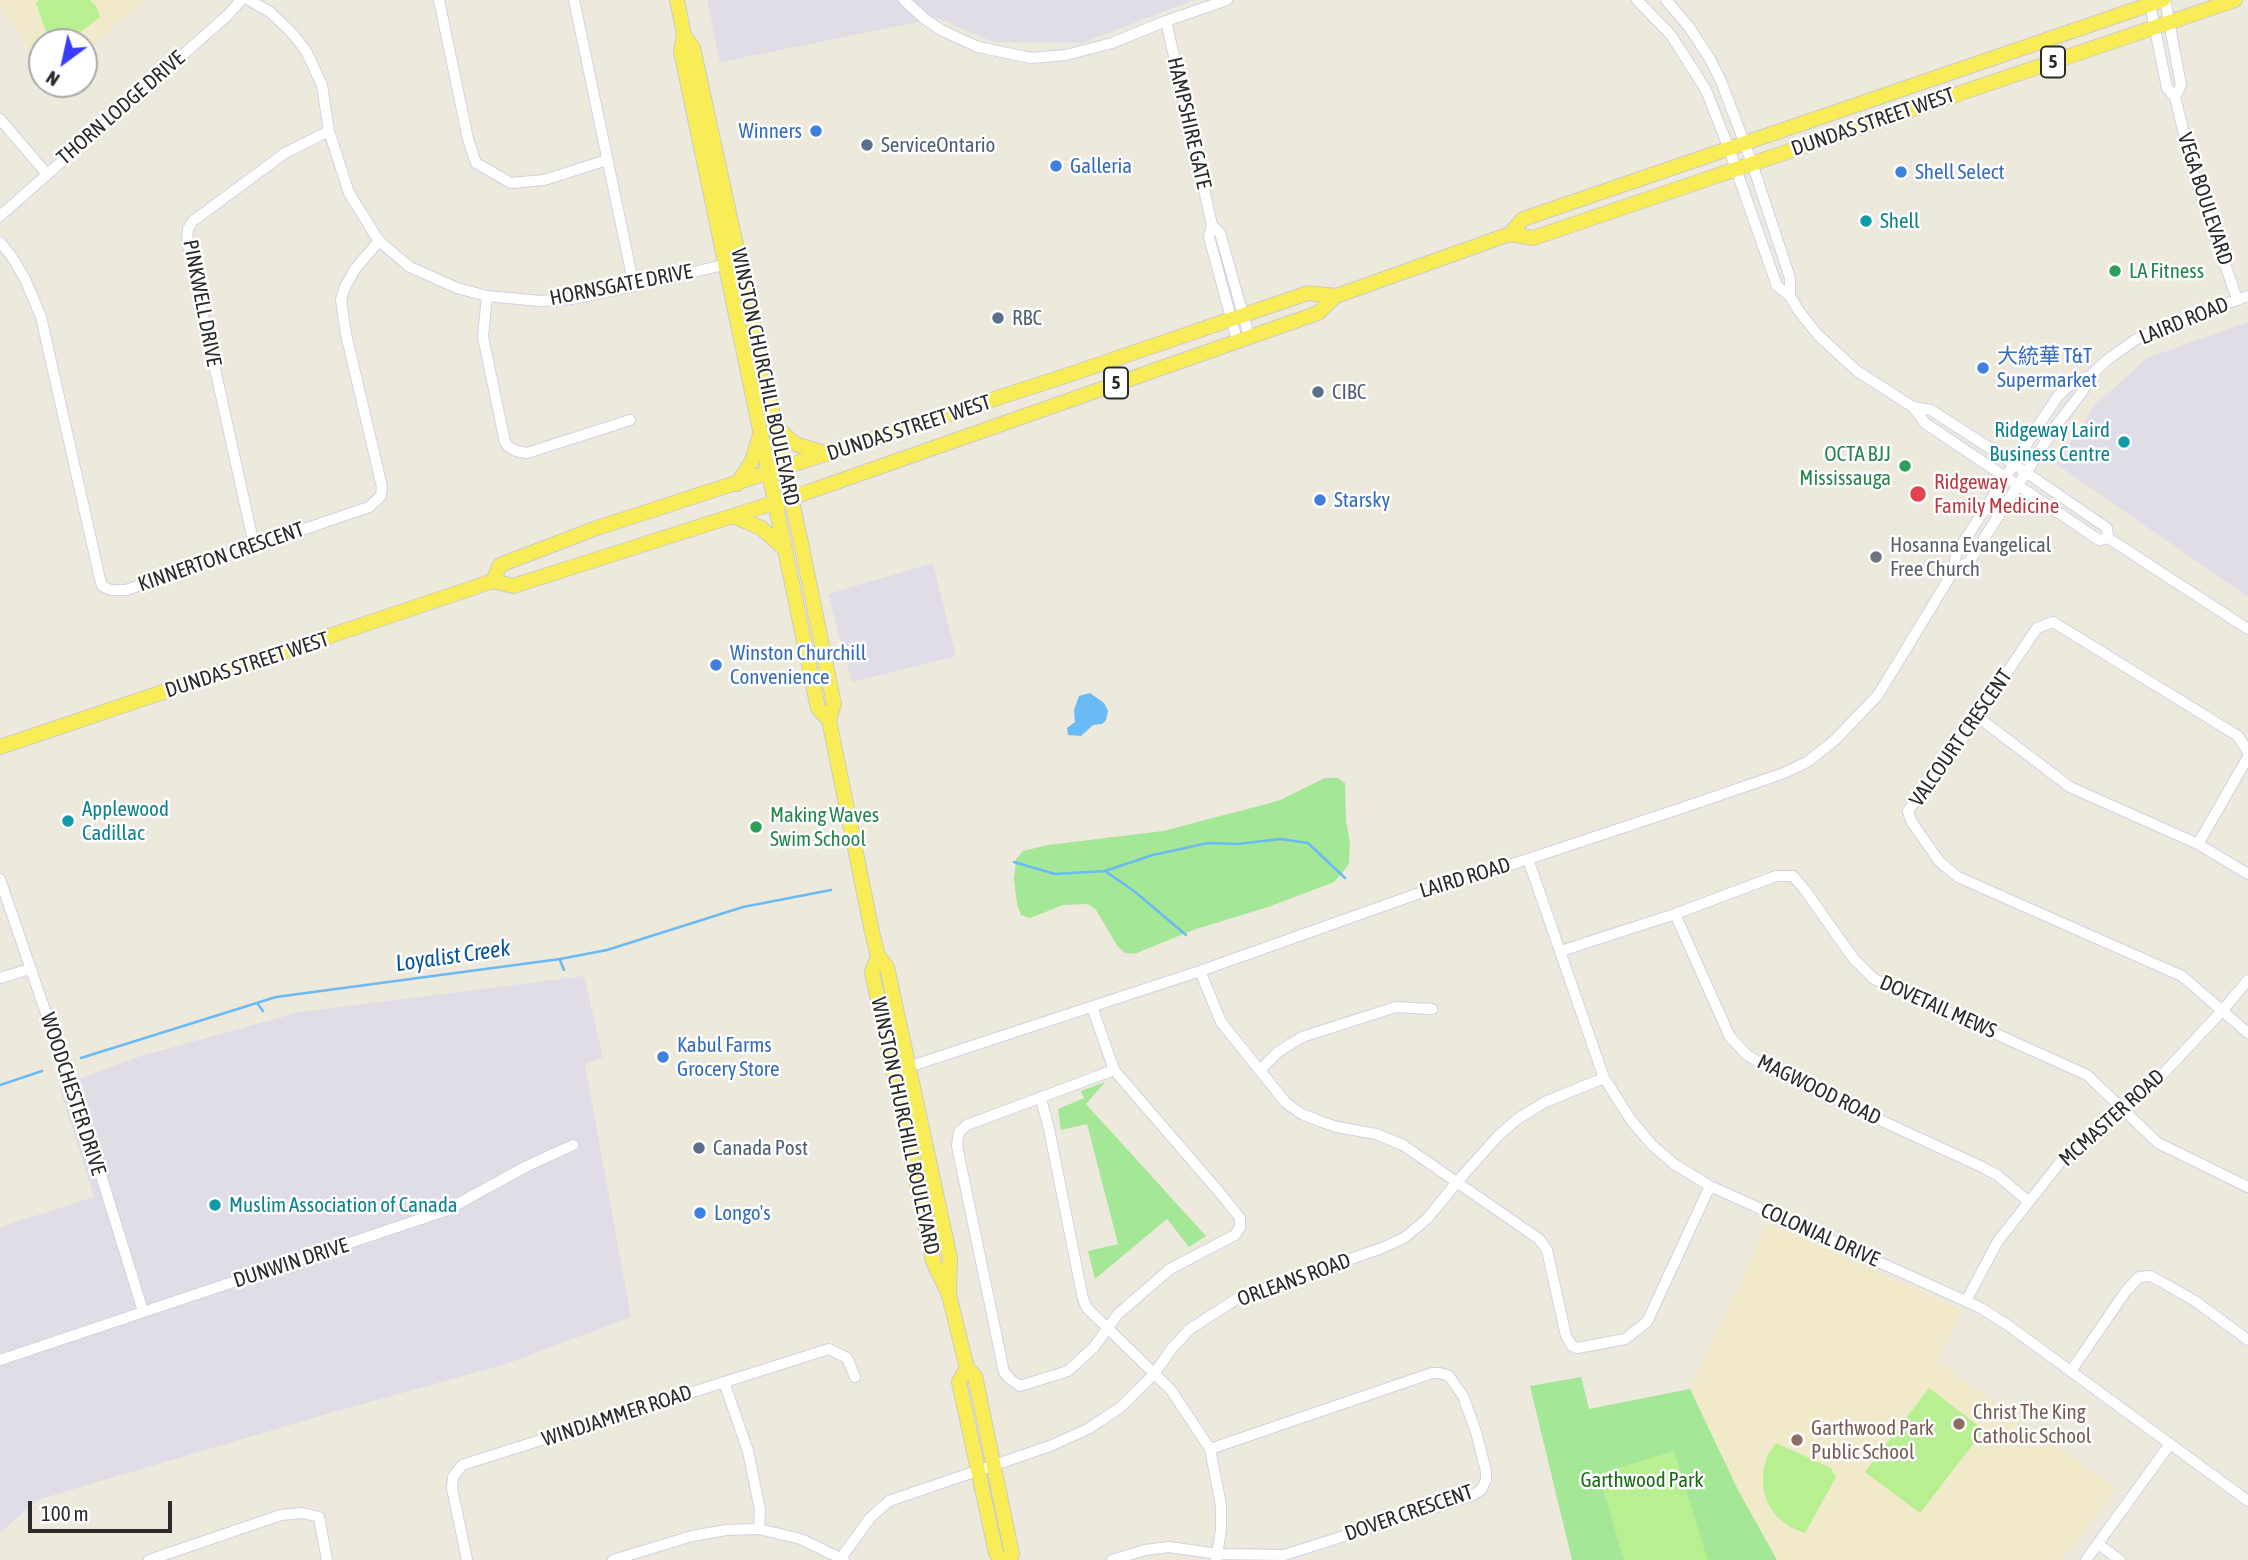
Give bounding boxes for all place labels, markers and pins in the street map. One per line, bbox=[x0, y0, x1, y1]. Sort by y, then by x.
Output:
place label: Winners bbox=[738, 118, 802, 144]
marker: Winners bbox=[808, 123, 824, 139]
place label: ServiceOntario bbox=[881, 132, 995, 158]
marker: ServiceOntario bbox=[859, 137, 875, 153]
place label: Galleria bbox=[1070, 153, 1132, 179]
marker: Galleria bbox=[1048, 158, 1064, 174]
place label: Shell Select bbox=[1915, 159, 2005, 185]
marker: Shell Select bbox=[1893, 164, 1909, 180]
place label: Shell bbox=[1880, 208, 1920, 234]
marker: Shell bbox=[1858, 213, 1874, 229]
place label: LA Fitness bbox=[2129, 258, 2204, 284]
marker: LA Fitness bbox=[2107, 263, 2123, 279]
place label: RBC bbox=[1012, 305, 1042, 331]
marker: RBC bbox=[990, 310, 1006, 326]
place label: 大統華 T&T Supermarket bbox=[1997, 343, 2097, 393]
marker: 大統華 T&T Supermarket bbox=[1975, 360, 1991, 376]
place label: CIBC bbox=[1332, 379, 1366, 405]
marker: CIBC bbox=[1310, 384, 1326, 400]
place label: Ridgeway Laird Business Centre bbox=[1989, 417, 2110, 467]
marker: Ridgeway Laird Business Centre bbox=[2116, 434, 2132, 450]
place label: OCTA BJJ Mississauga bbox=[1799, 441, 1891, 491]
marker: OCTA BJJ Mississauga bbox=[1897, 458, 1913, 474]
place label: Ridgeway Family Medicine bbox=[1934, 469, 2059, 519]
marker: Ridgeway Family Medicine bbox=[1908, 484, 1928, 504]
place label: Starsky bbox=[1334, 487, 1390, 513]
marker: Starsky bbox=[1312, 492, 1328, 508]
place label: Hosanna Evangelical Free Church bbox=[1890, 532, 2051, 582]
marker: Hosanna Evangelical Free Church bbox=[1868, 549, 1884, 565]
place label: Winston Churchill Convenience bbox=[730, 640, 866, 690]
marker: Winston Churchill Convenience bbox=[708, 657, 724, 673]
place label: Applewood Cadillac bbox=[82, 796, 169, 846]
place label: Making Waves Swim School bbox=[770, 802, 879, 852]
marker: Applewood Cadillac bbox=[60, 813, 76, 829]
marker: Making Waves Swim School bbox=[748, 819, 764, 835]
place label: Kabul Farms Grocery Store bbox=[677, 1032, 779, 1082]
marker: Kabul Farms Grocery Store bbox=[655, 1049, 671, 1065]
place label: Canada Post bbox=[713, 1135, 808, 1161]
marker: Canada Post bbox=[691, 1140, 707, 1156]
place label: Muslim Association of Canada bbox=[229, 1192, 458, 1218]
marker: Muslim Association of Canada bbox=[207, 1197, 223, 1213]
place label: Longo's bbox=[714, 1200, 771, 1226]
marker: Longo's bbox=[692, 1205, 708, 1221]
place label: Christ The King Catholic School bbox=[1973, 1399, 2091, 1449]
place label: Garthwood Park Public School bbox=[1811, 1415, 1934, 1465]
marker: Christ The King Catholic School bbox=[1951, 1416, 1967, 1432]
marker: Garthwood Park Public School bbox=[1789, 1432, 1805, 1448]

